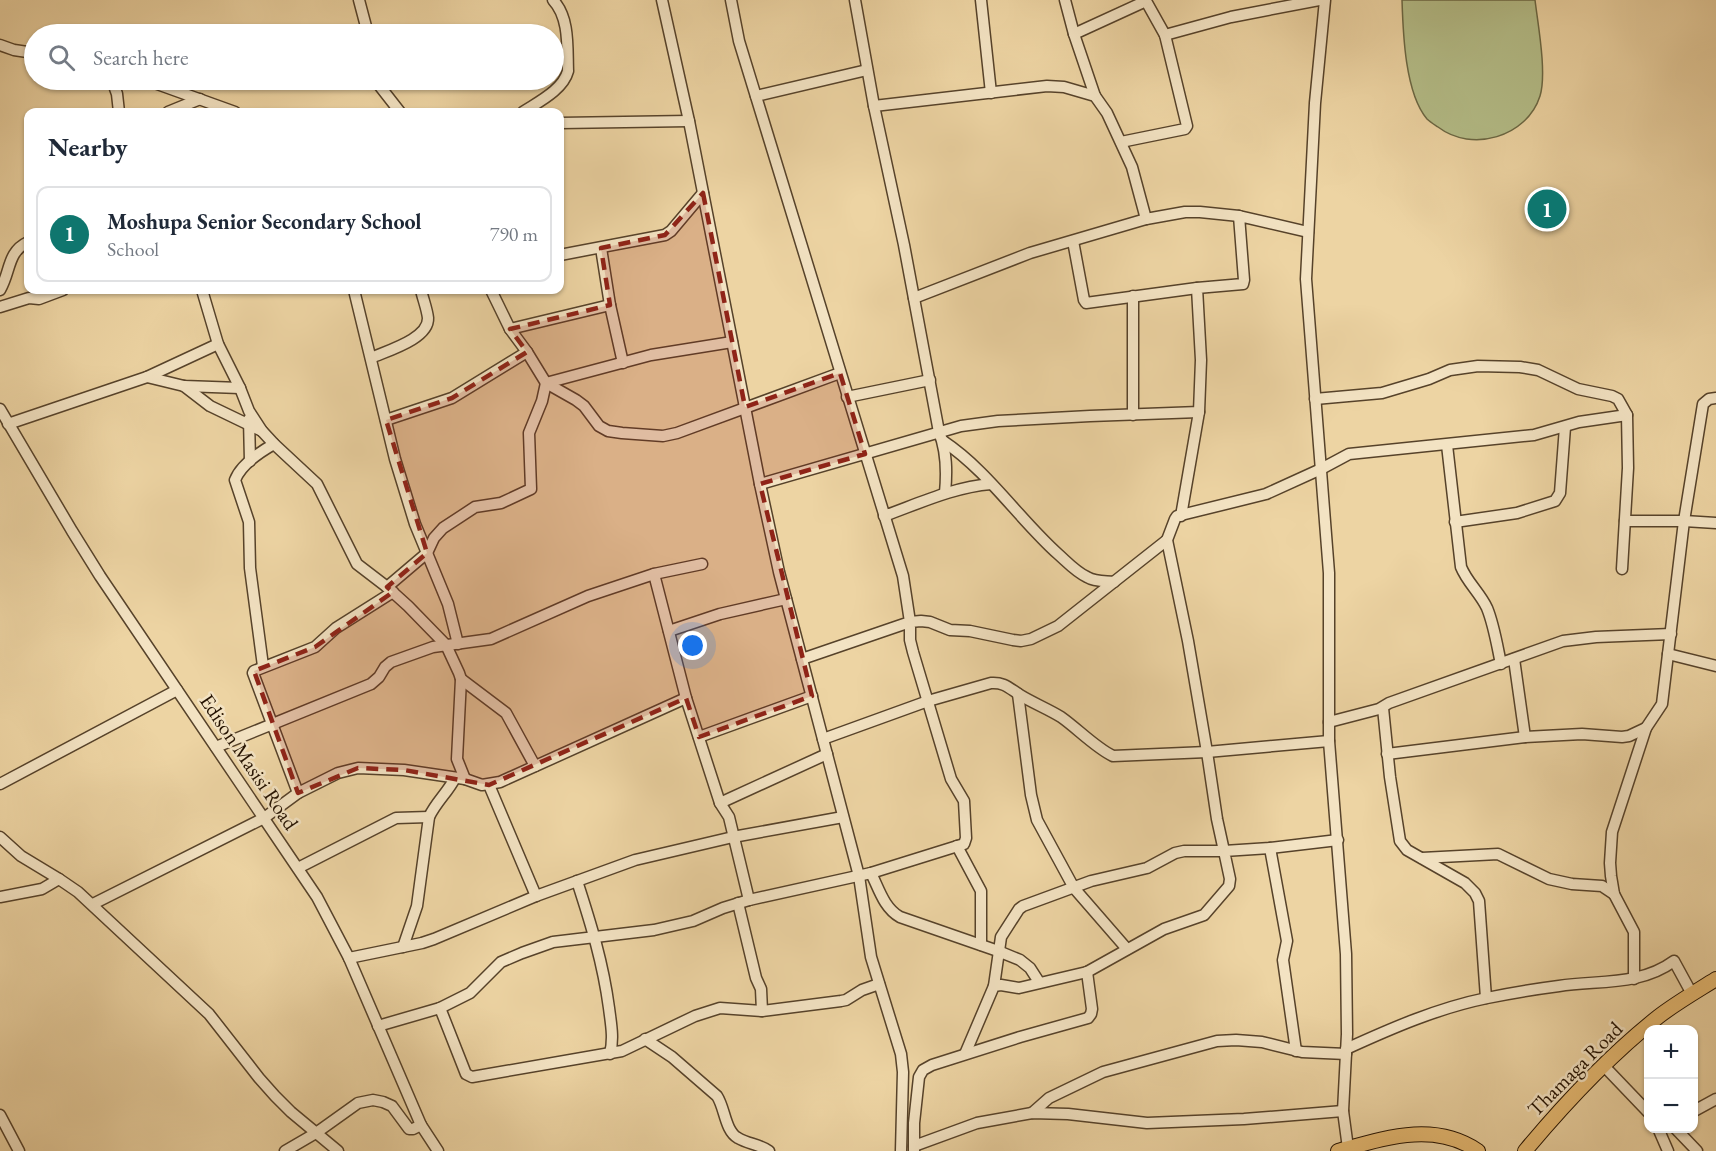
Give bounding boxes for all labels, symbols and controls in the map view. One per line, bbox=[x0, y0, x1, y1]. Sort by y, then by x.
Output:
search box bbox=[24, 24, 564, 90]
icon: search bbox=[45, 41, 78, 74]
text: Search here bbox=[93, 43, 188, 72]
text: Nearby bbox=[48, 130, 128, 164]
pin: 1 bbox=[1528, 186, 1566, 232]
text: Moshupa Senior Secondary School bbox=[107, 207, 422, 236]
text: 1 bbox=[64, 221, 75, 247]
text: 790 m bbox=[490, 221, 538, 247]
text: School bbox=[107, 236, 159, 262]
your location bbox=[678, 631, 707, 660]
street label: Edison Masisi Road bbox=[194, 688, 305, 835]
street label: Thamaga Road bbox=[1521, 1015, 1628, 1122]
map controls bbox=[1644, 1025, 1698, 1133]
button: + bbox=[1644, 1025, 1698, 1079]
button: − bbox=[1644, 1079, 1698, 1133]

